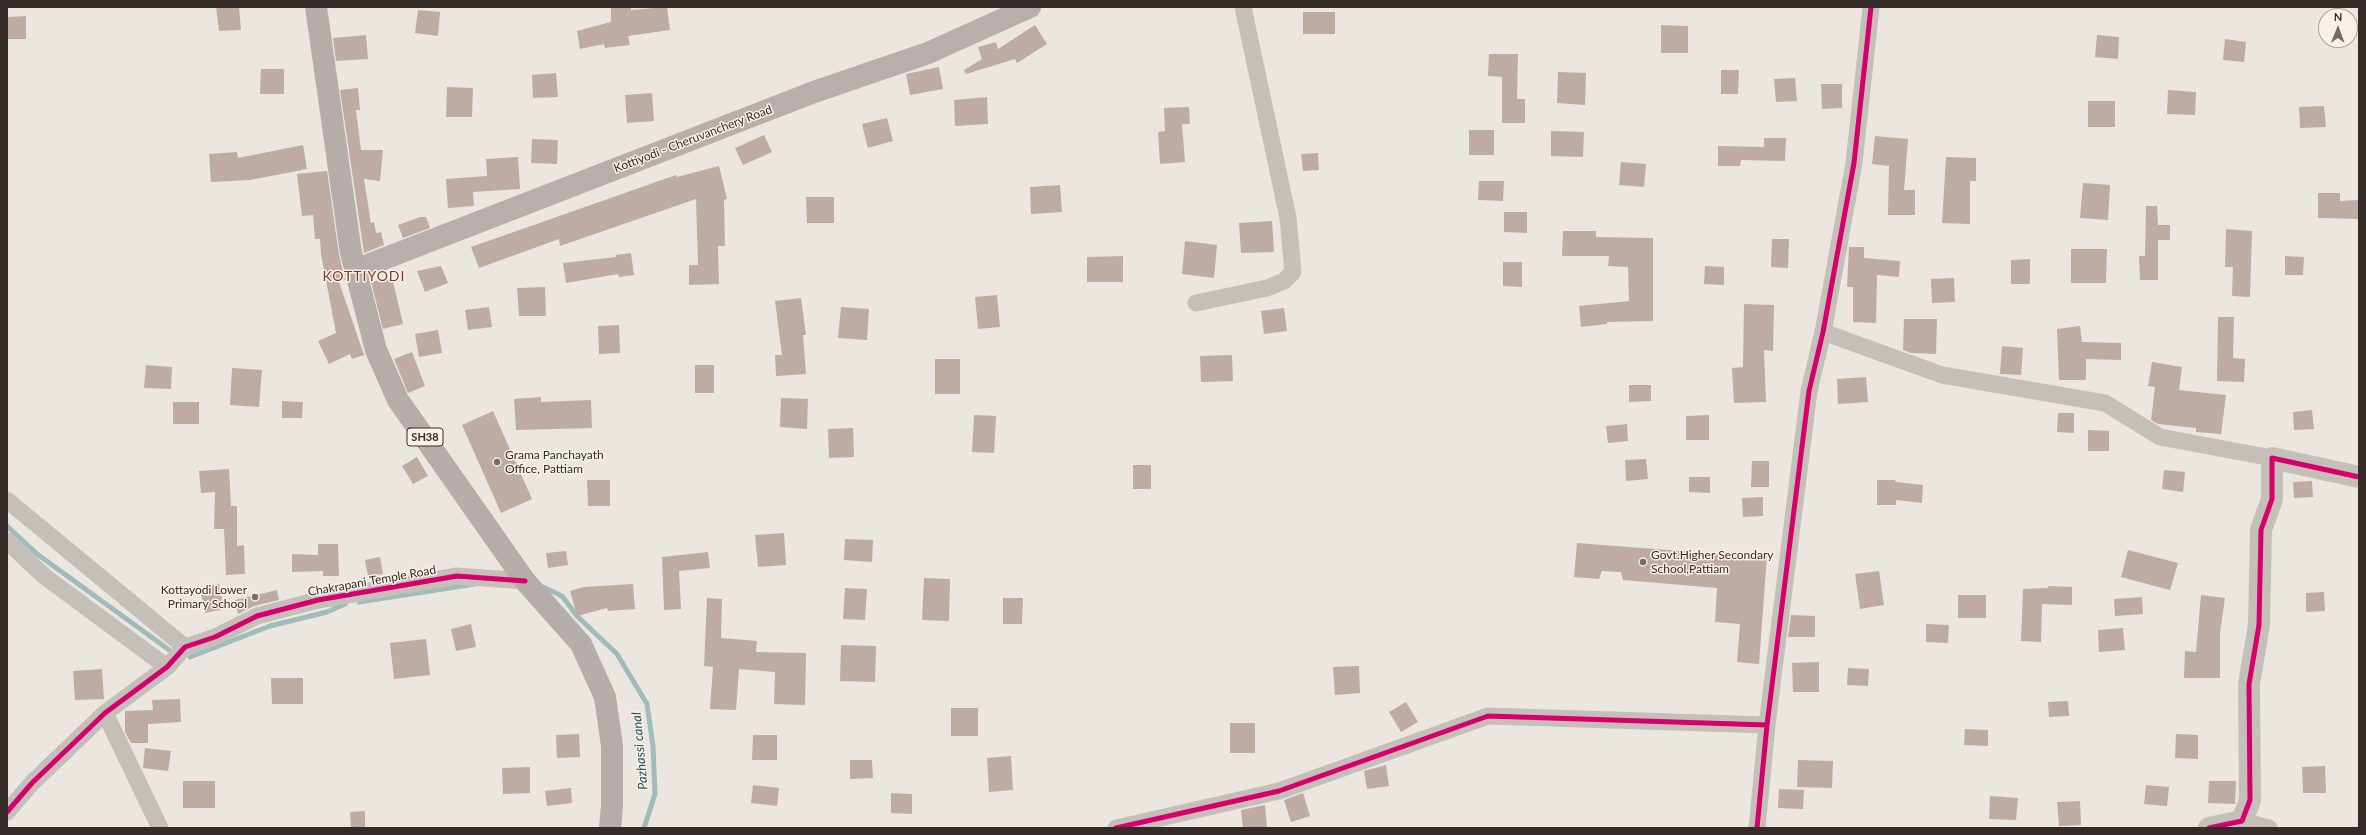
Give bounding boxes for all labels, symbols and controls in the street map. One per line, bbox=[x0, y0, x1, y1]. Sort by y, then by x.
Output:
north arrow bbox=[2318, 8, 2358, 48]
text: N bbox=[2334, 10, 2343, 23]
street label: Kottiyodi - Cheruvanchery Road bbox=[612, 102, 774, 176]
district label: KOTTIYODI bbox=[323, 268, 405, 284]
road number: SH38 bbox=[407, 428, 443, 446]
place label: Grama Panchayath Office, Pattiam bbox=[505, 448, 604, 476]
marker: Grama Panchayath Office, Pattiam bbox=[492, 457, 502, 467]
place label: Govt.Higher Secondary School,Pattiam bbox=[1651, 548, 1773, 576]
marker: Govt.Higher Secondary School,Pattiam bbox=[1638, 557, 1648, 567]
street label: Chakrapani Temple Road bbox=[307, 563, 437, 599]
place label: Kottayodi Lower Primary School bbox=[161, 583, 247, 611]
marker: Kottayodi Lower Primary School bbox=[250, 592, 260, 602]
water label: Pazhassi canal bbox=[629, 712, 651, 790]

